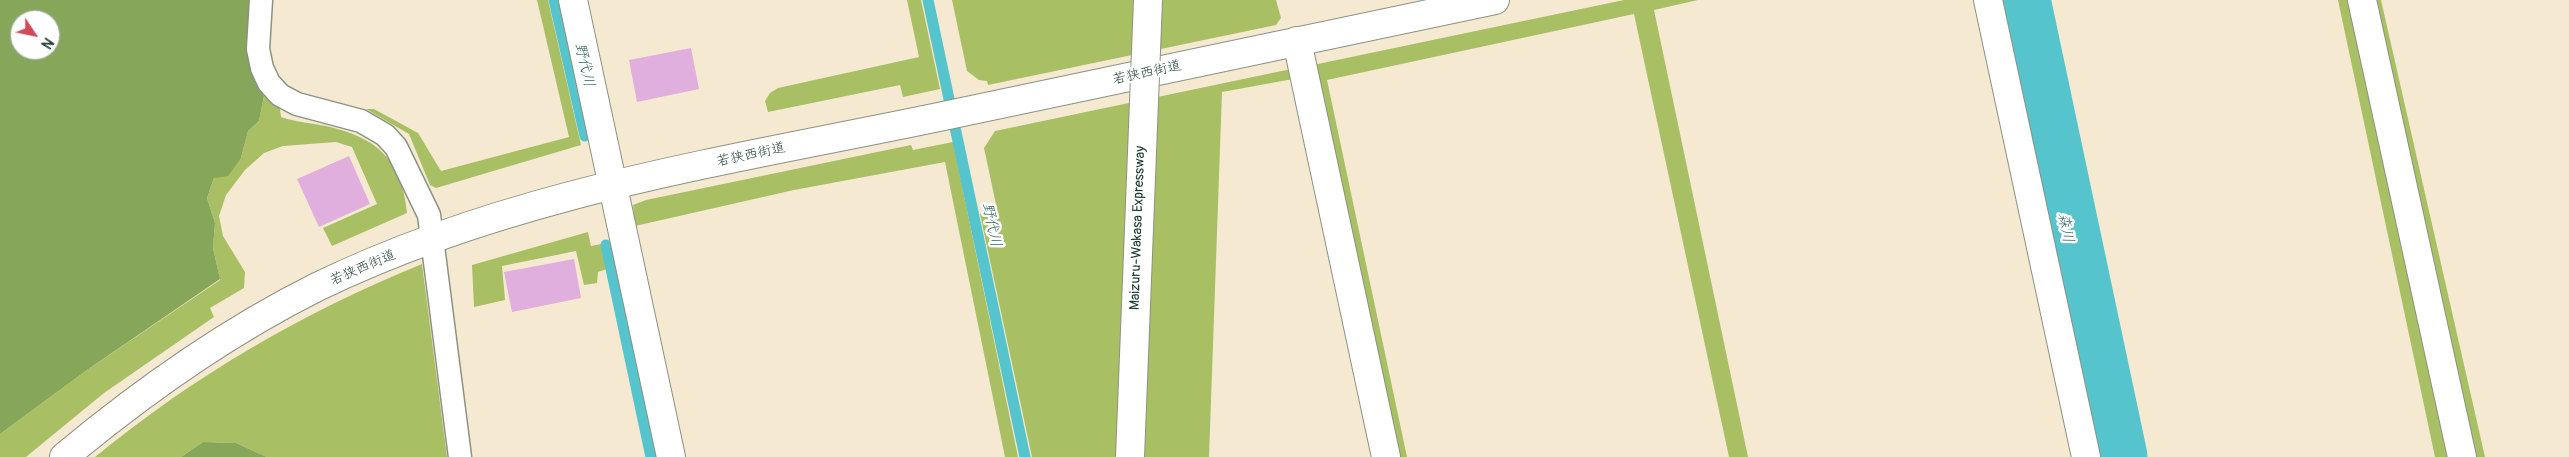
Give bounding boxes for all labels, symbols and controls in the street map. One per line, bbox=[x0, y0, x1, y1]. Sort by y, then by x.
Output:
north arrow bbox=[10, 10, 60, 60]
text: N bbox=[37, 34, 57, 52]
water label: 野代川 bbox=[570, 41, 598, 89]
street label: 若狭西街道 bbox=[1111, 58, 1183, 88]
street label: 若狭西街道 bbox=[715, 140, 787, 170]
street label: Maizuru-Wakasa Expressway bbox=[1127, 146, 1149, 310]
water label: 野代川 bbox=[978, 201, 1004, 249]
water label: 森川 bbox=[2053, 211, 2077, 245]
street label: 若狭西街道 bbox=[328, 247, 398, 289]

